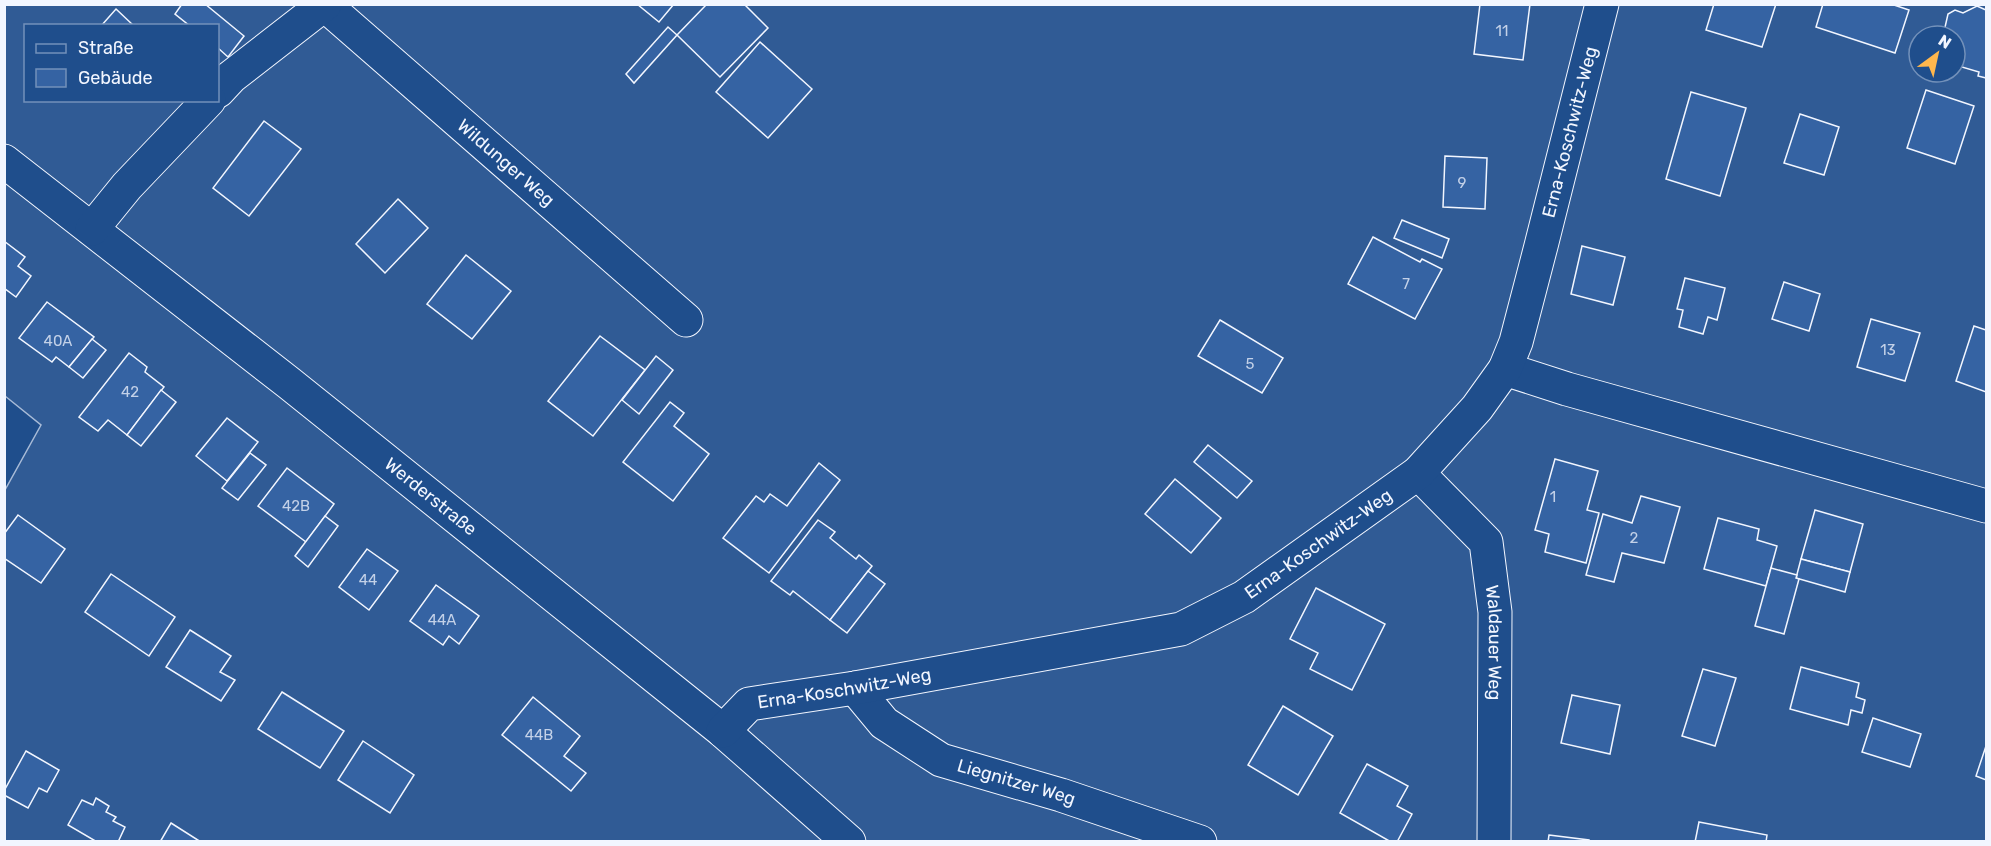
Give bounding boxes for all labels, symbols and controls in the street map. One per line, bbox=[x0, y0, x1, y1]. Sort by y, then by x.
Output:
house number: 11 bbox=[1496, 22, 1508, 40]
legend bbox=[24, 24, 219, 102]
north arrow bbox=[1907, 24, 1967, 84]
text: N bbox=[1935, 31, 1955, 53]
text: Straße bbox=[78, 37, 134, 59]
street label: Erna-Koschwitz-Weg bbox=[1538, 44, 1602, 220]
text: Gebäude bbox=[78, 67, 153, 89]
street label: Wildunger Weg bbox=[453, 114, 559, 211]
house number: 9 bbox=[1458, 174, 1467, 192]
house number: 7 bbox=[1402, 275, 1410, 293]
house number: 40A bbox=[44, 332, 72, 350]
house number: 13 bbox=[1880, 341, 1896, 359]
house number: 5 bbox=[1246, 355, 1255, 373]
house number: 42 bbox=[121, 383, 139, 401]
street label: Werderstraße bbox=[380, 453, 481, 540]
street label: Erna-Koschwitz-Weg bbox=[1240, 484, 1396, 604]
house number: 1 bbox=[1550, 488, 1556, 506]
house number: 42B bbox=[282, 497, 310, 515]
house number: 2 bbox=[1630, 529, 1639, 547]
house number: 44 bbox=[359, 571, 377, 589]
street label: Waldauer Weg bbox=[1481, 584, 1506, 700]
house number: 44A bbox=[428, 611, 456, 629]
street label: Erna-Koschwitz-Weg bbox=[756, 663, 933, 714]
house number: 44B bbox=[525, 726, 553, 744]
street label: Liegnitzer Weg bbox=[955, 754, 1078, 810]

